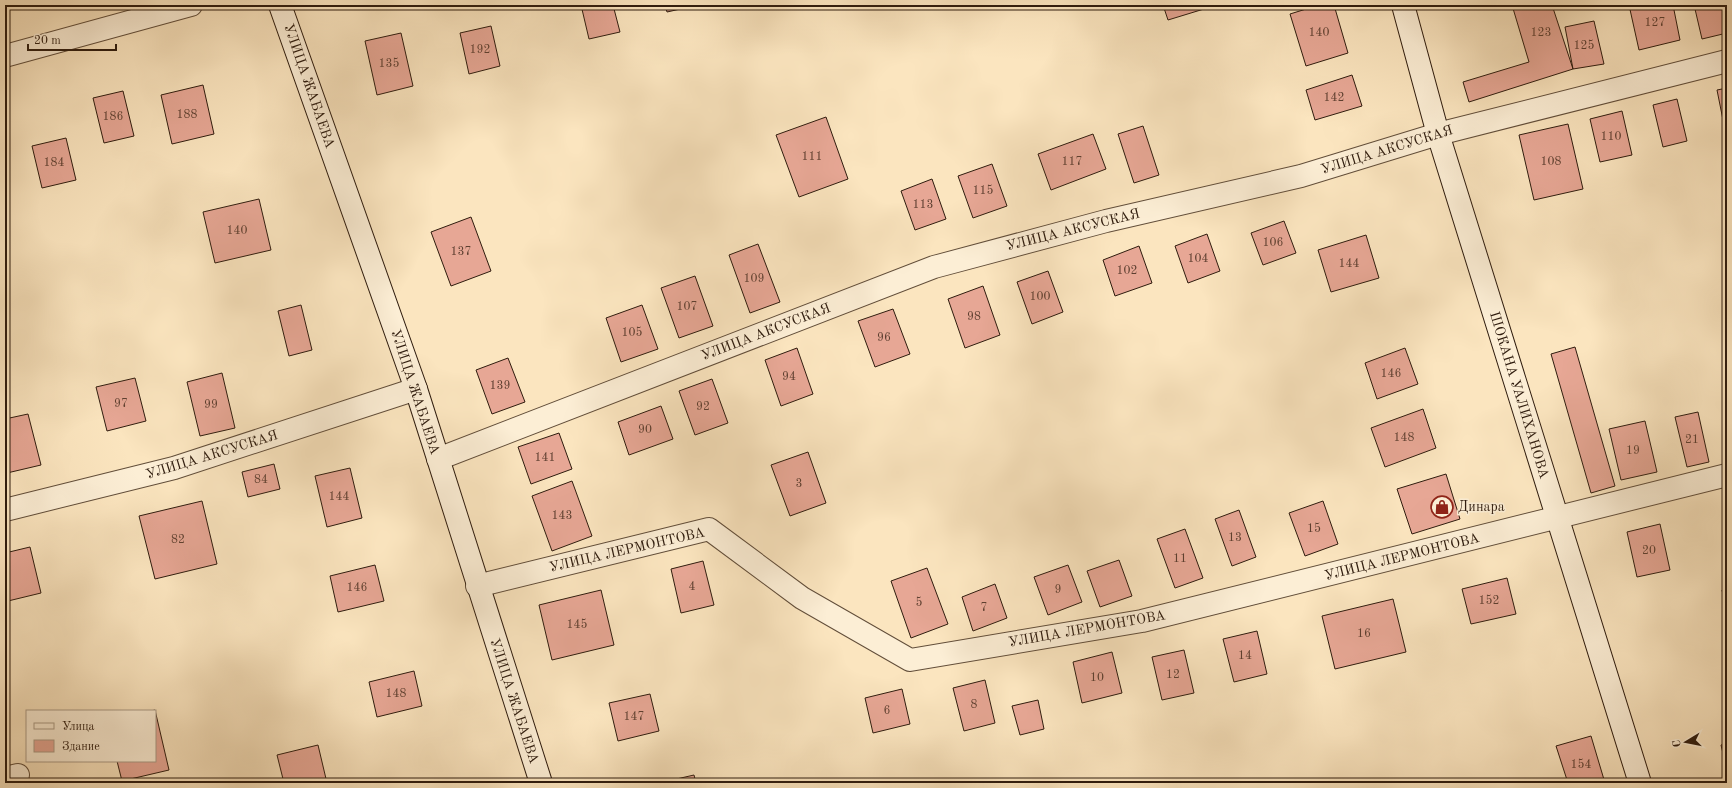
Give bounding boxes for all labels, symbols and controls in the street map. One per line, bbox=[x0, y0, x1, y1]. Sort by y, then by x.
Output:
house number: 127 bbox=[1645, 17, 1665, 29]
street label: УЛИЦА ЖАБАЕВА bbox=[281, 22, 337, 150]
scale bar bbox=[28, 26, 116, 52]
house number: 140 bbox=[1309, 27, 1329, 39]
house number: 123 bbox=[1531, 27, 1551, 39]
text: 20 m bbox=[34, 35, 61, 47]
house number: 125 bbox=[1574, 39, 1594, 52]
house number: 192 bbox=[470, 44, 490, 56]
house number: 135 bbox=[379, 57, 399, 70]
house number: 142 bbox=[1324, 92, 1344, 104]
house number: 188 bbox=[177, 109, 197, 121]
house number: 186 bbox=[103, 111, 123, 123]
street label: УЛИЦА АКСУСКАЯ bbox=[1319, 123, 1455, 177]
house number: 110 bbox=[1601, 131, 1621, 143]
house number: 111 bbox=[802, 151, 822, 163]
house number: 117 bbox=[1062, 156, 1082, 168]
house number: 108 bbox=[1541, 156, 1561, 168]
house number: 184 bbox=[44, 157, 64, 169]
house number: 115 bbox=[973, 184, 993, 197]
house number: 113 bbox=[913, 199, 933, 211]
street label: УЛИЦА АКСУСКАЯ bbox=[1005, 207, 1141, 253]
house number: 140 bbox=[227, 225, 247, 237]
house number: 106 bbox=[1263, 237, 1283, 249]
house number: 137 bbox=[451, 246, 471, 258]
house number: 104 bbox=[1188, 253, 1208, 265]
house number: 144 bbox=[1339, 258, 1359, 270]
house number: 102 bbox=[1117, 265, 1137, 277]
house number: 109 bbox=[744, 273, 764, 285]
house number: 100 bbox=[1030, 291, 1050, 303]
house number: 107 bbox=[677, 301, 697, 313]
street label: УЛИЦА АКСУСКАЯ bbox=[699, 301, 833, 363]
street label: ШОКАНА УАЛИХАНОВА bbox=[1487, 310, 1551, 481]
house number: 98 bbox=[967, 311, 981, 323]
house number: 105 bbox=[622, 326, 642, 339]
street label: УЛИЦА ЖАБАЕВА bbox=[388, 328, 442, 457]
house number: 96 bbox=[877, 332, 891, 344]
house number: 146 bbox=[1381, 368, 1401, 380]
house number: 94 bbox=[782, 371, 796, 383]
house number: 139 bbox=[490, 380, 510, 392]
house number: 97 bbox=[114, 398, 128, 410]
house number: 99 bbox=[204, 399, 218, 411]
house number: 92 bbox=[696, 401, 710, 413]
house number: 90 bbox=[638, 424, 652, 436]
street label: УЛИЦА АКСУСКАЯ bbox=[144, 428, 280, 482]
house number: 148 bbox=[1394, 432, 1414, 444]
house number: 21 bbox=[1685, 434, 1699, 446]
house number: 19 bbox=[1626, 445, 1640, 457]
house number: 141 bbox=[535, 452, 555, 464]
house number: 84 bbox=[254, 474, 268, 486]
house number: 3 bbox=[796, 478, 802, 490]
house number: 144 bbox=[329, 491, 349, 503]
shop icon: Динара bbox=[1429, 494, 1455, 520]
place label: Динара bbox=[1458, 500, 1505, 514]
house number: 143 bbox=[552, 510, 572, 522]
house number: 15 bbox=[1307, 522, 1321, 535]
street label: УЛИЦА ЛЕРМОНТОВА bbox=[548, 525, 706, 575]
street label: УЛИЦА ЛЕРМОНТОВА bbox=[1323, 531, 1481, 583]
house number: 13 bbox=[1228, 532, 1242, 544]
house number: 82 bbox=[171, 534, 185, 546]
house number: 20 bbox=[1642, 545, 1656, 557]
house number: 11 bbox=[1173, 553, 1187, 565]
house number: 4 bbox=[689, 581, 696, 593]
house number: 146 bbox=[347, 582, 367, 594]
house number: 9 bbox=[1055, 584, 1061, 596]
house number: 152 bbox=[1479, 594, 1499, 607]
house number: 5 bbox=[916, 596, 923, 609]
house number: 7 bbox=[981, 602, 987, 614]
street label: УЛИЦА ЛЕРМОНТОВА bbox=[1007, 608, 1167, 650]
house number: 145 bbox=[567, 618, 587, 631]
house number: 16 bbox=[1357, 628, 1371, 640]
street label: УЛИЦА ЖАБАЕВА bbox=[487, 637, 541, 766]
house number: 14 bbox=[1238, 650, 1252, 662]
house number: 12 bbox=[1166, 669, 1180, 681]
house number: 10 bbox=[1090, 672, 1104, 684]
house number: 148 bbox=[386, 688, 406, 700]
house number: 8 bbox=[971, 699, 978, 711]
house number: 6 bbox=[884, 705, 891, 717]
legend bbox=[26, 710, 156, 762]
house number: 147 bbox=[624, 711, 644, 723]
text: Улица bbox=[62, 721, 95, 733]
north arrow bbox=[1666, 722, 1706, 762]
text: С bbox=[1672, 739, 1684, 748]
text: Здание bbox=[62, 741, 100, 753]
house number: 154 bbox=[1571, 758, 1591, 771]

